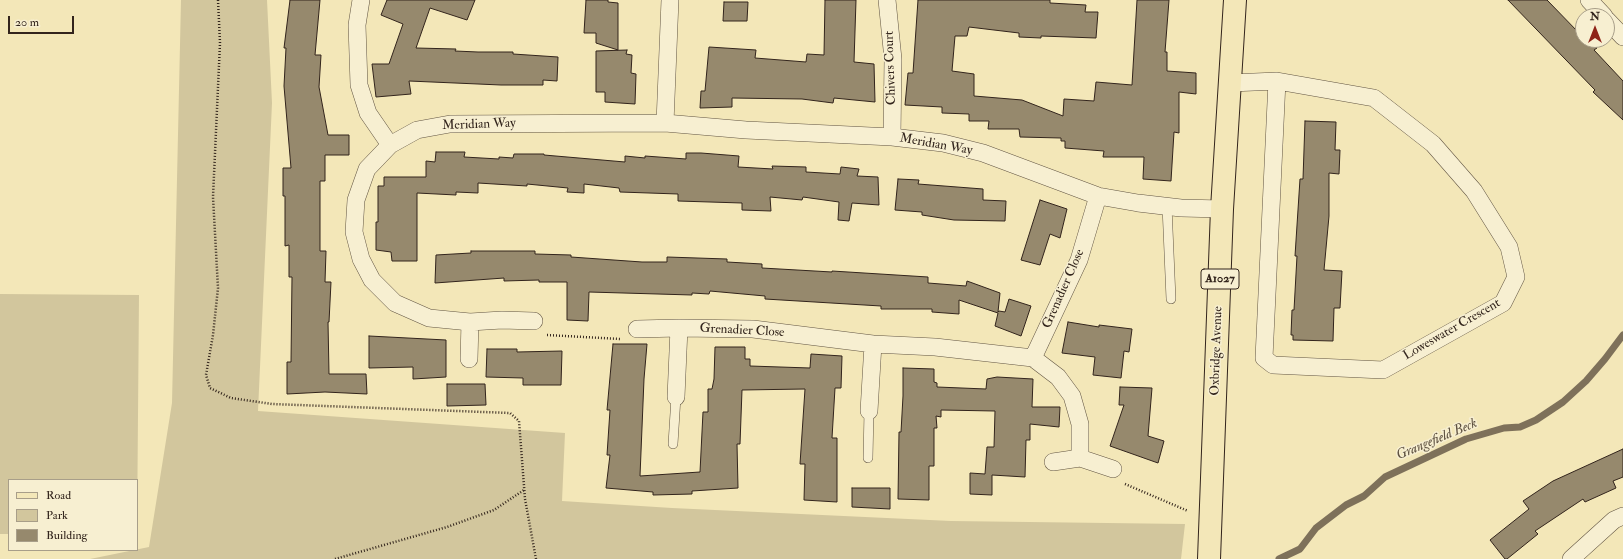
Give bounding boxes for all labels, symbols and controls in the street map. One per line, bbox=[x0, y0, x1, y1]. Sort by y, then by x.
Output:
scale bar bbox=[10, 8, 76, 34]
north arrow bbox=[1575, 8, 1615, 48]
text: N bbox=[1590, 10, 1600, 23]
text: 20 m bbox=[15, 15, 39, 30]
street label: Chivers Court bbox=[882, 31, 900, 105]
street label: Meridian Way bbox=[442, 116, 516, 134]
street label: Meridian Way bbox=[898, 131, 974, 159]
street label: Grenadier Close bbox=[1040, 247, 1088, 331]
road number: A1027 bbox=[1201, 269, 1239, 289]
street label: Loweswater Crescent bbox=[1401, 296, 1503, 364]
street label: Oxbridge Avenue bbox=[1208, 306, 1226, 396]
street label: Grenadier Close bbox=[699, 321, 785, 341]
water label: Grangefield Beck bbox=[1394, 415, 1480, 465]
legend bbox=[8, 479, 138, 551]
text: Road bbox=[46, 488, 71, 503]
text: Park bbox=[46, 508, 68, 523]
text: Building bbox=[46, 528, 87, 543]

